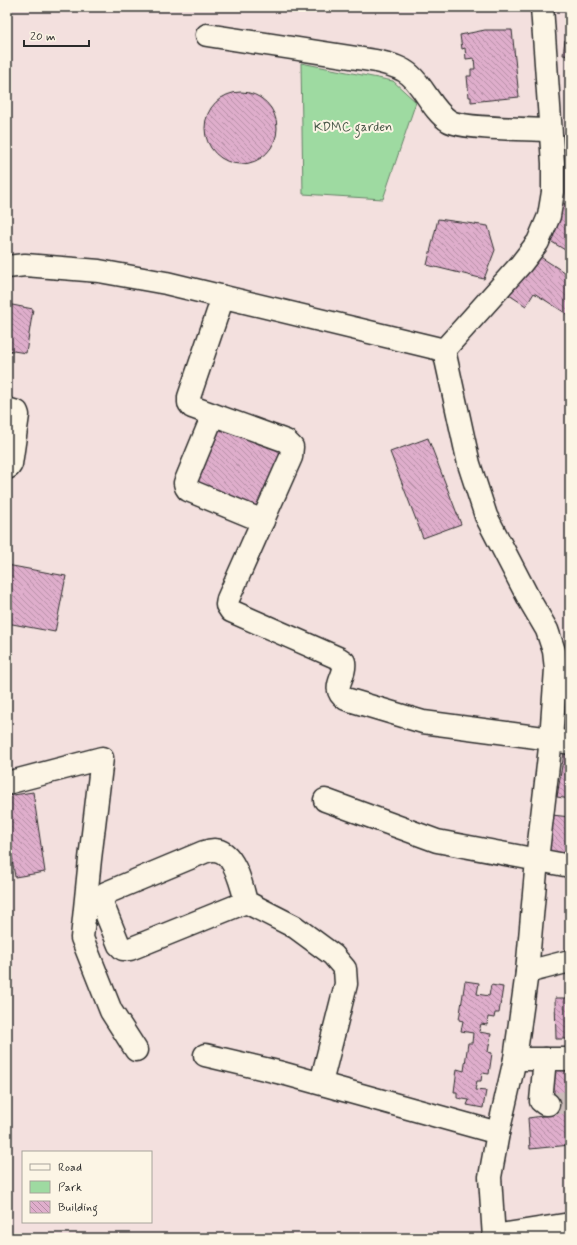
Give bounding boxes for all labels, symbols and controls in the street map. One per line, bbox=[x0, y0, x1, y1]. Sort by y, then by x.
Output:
scale bar bbox=[24, 22, 89, 48]
text: 20 m bbox=[30, 29, 56, 45]
park label: KDMC garden bbox=[314, 119, 392, 138]
legend bbox=[22, 1151, 152, 1223]
text: Road bbox=[58, 1160, 82, 1176]
text: Park bbox=[58, 1180, 82, 1196]
text: Building bbox=[58, 1200, 98, 1217]

